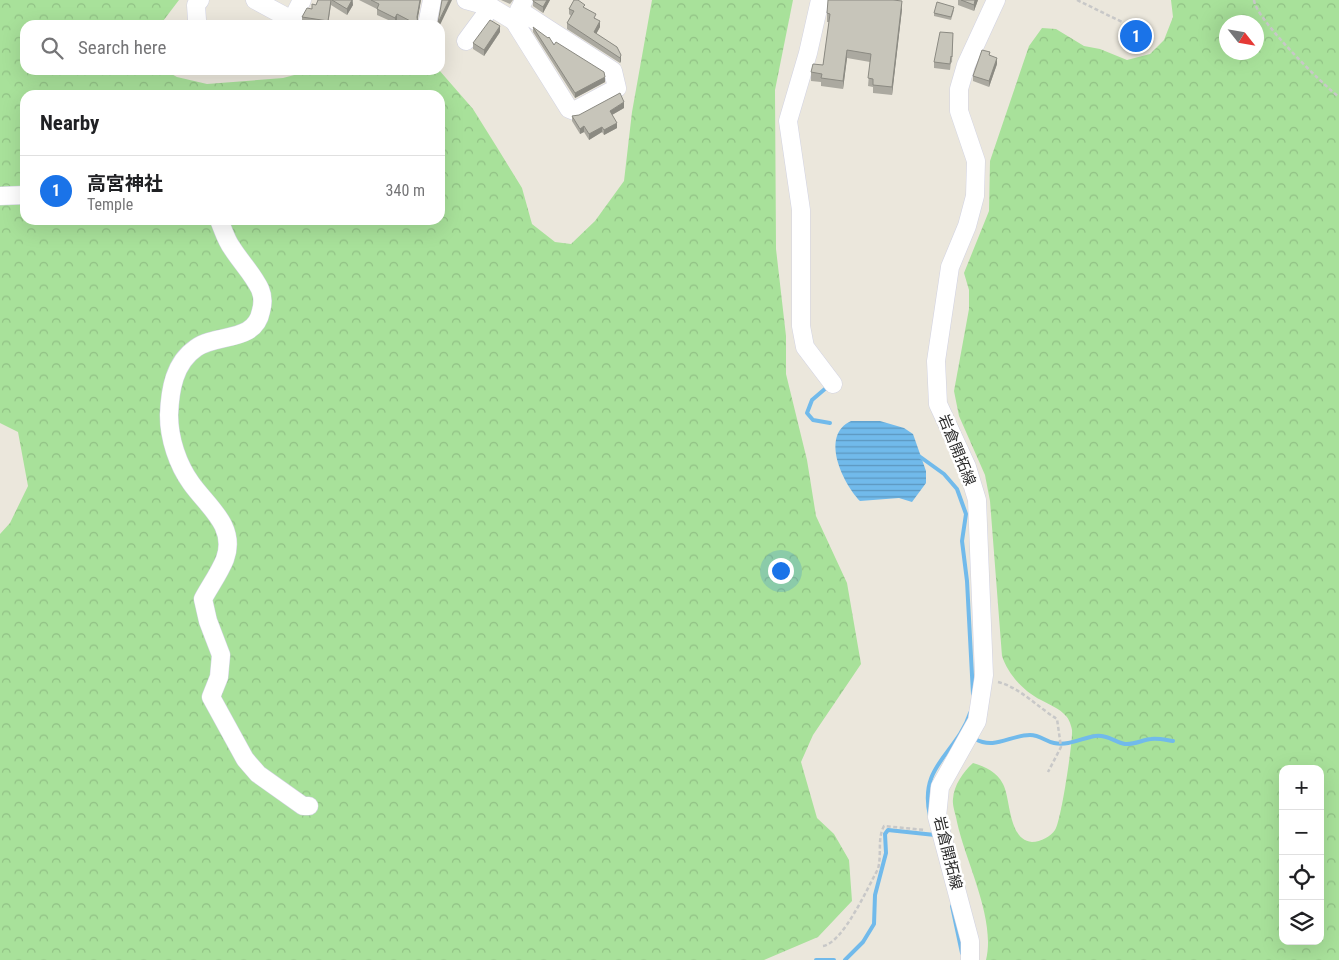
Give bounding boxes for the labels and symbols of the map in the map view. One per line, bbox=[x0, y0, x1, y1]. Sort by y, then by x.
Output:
north arrow bbox=[1219, 15, 1264, 60]
pin: 1 bbox=[1120, 17, 1152, 55]
street label: 岩倉開拓線 bbox=[935, 412, 979, 488]
your location bbox=[768, 558, 794, 584]
street label: 岩倉開拓線 bbox=[930, 814, 966, 892]

